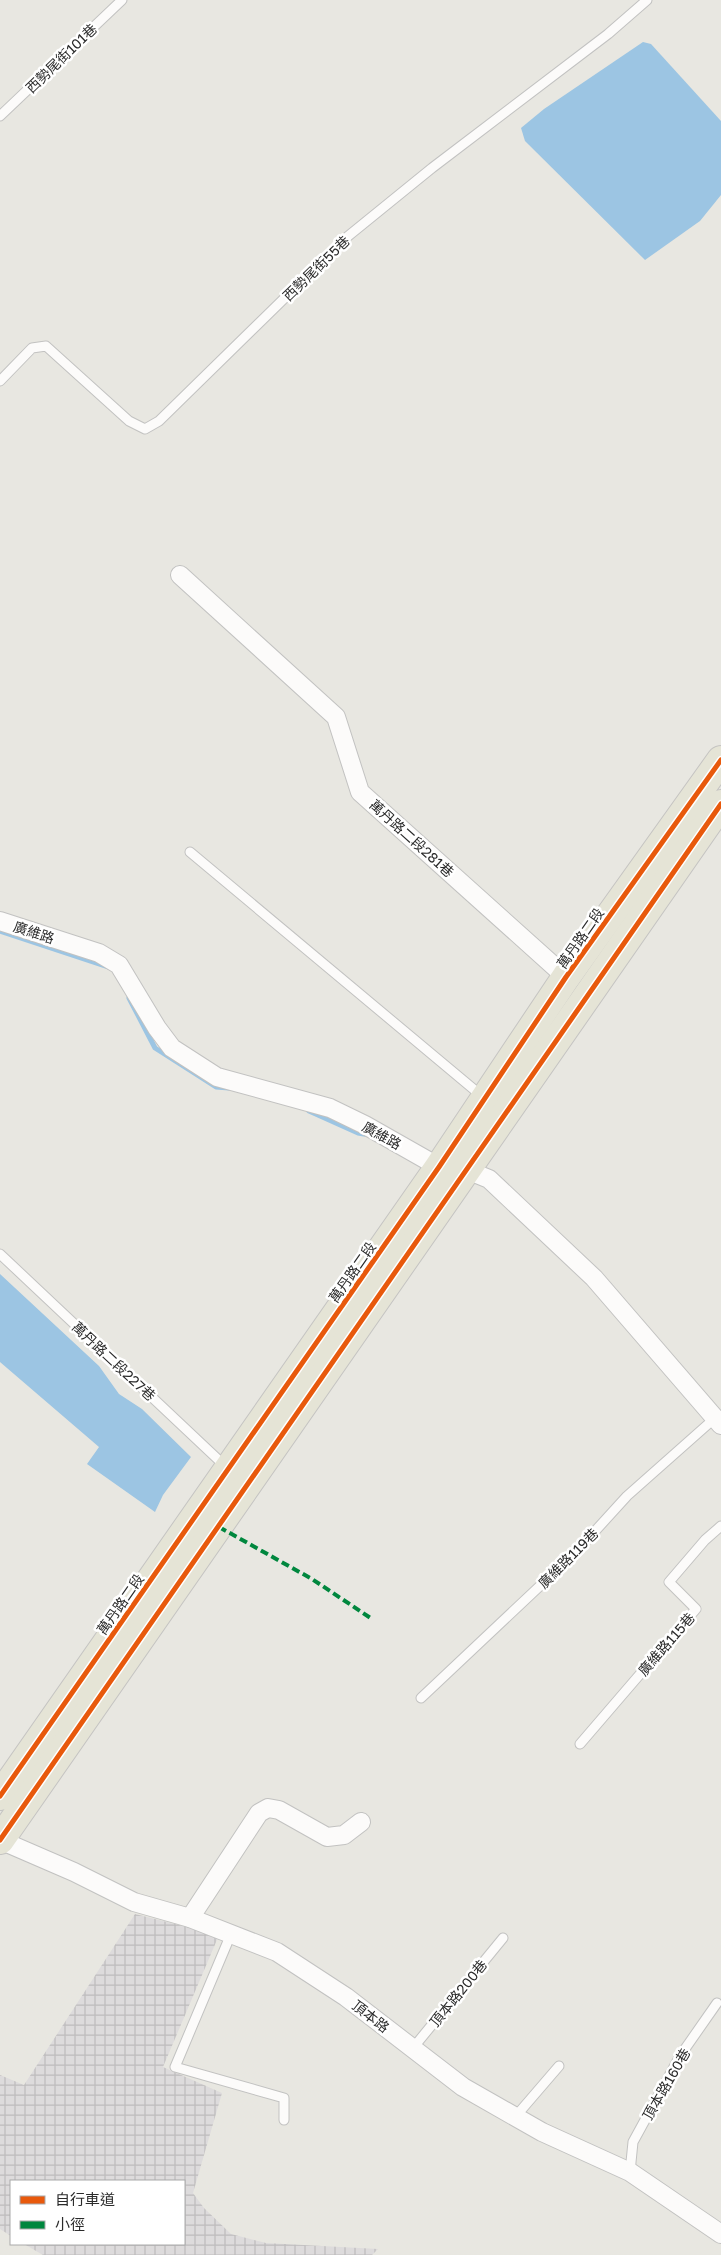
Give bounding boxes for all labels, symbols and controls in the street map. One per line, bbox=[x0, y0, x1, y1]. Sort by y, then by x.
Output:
street label: 西勢尾街101巷 bbox=[22, 20, 100, 96]
street label: 西勢尾街55巷 bbox=[279, 232, 353, 304]
street label: 萬丹路二段281巷 bbox=[366, 796, 458, 880]
street label: 萬丹路二段 bbox=[553, 904, 607, 972]
street label: 廣維路 bbox=[11, 917, 57, 947]
street label: 廣維路 bbox=[360, 1117, 404, 1153]
street label: 萬丹路二段 bbox=[325, 1238, 379, 1306]
street label: 萬丹路二段227巷 bbox=[69, 1318, 159, 1404]
street label: 廣維路119巷 bbox=[534, 1524, 602, 1592]
street label: 萬丹路二段 bbox=[93, 1570, 147, 1638]
street label: 廣維路115巷 bbox=[634, 1609, 698, 1679]
street label: 頂本路200巷 bbox=[426, 1956, 490, 2030]
street label: 頂本路 bbox=[349, 1996, 393, 2036]
street label: 頂本路160巷 bbox=[639, 2045, 693, 2123]
legend bbox=[10, 2180, 185, 2245]
text: 自行車道 bbox=[55, 2190, 115, 2208]
text: 小徑 bbox=[55, 2215, 85, 2233]

